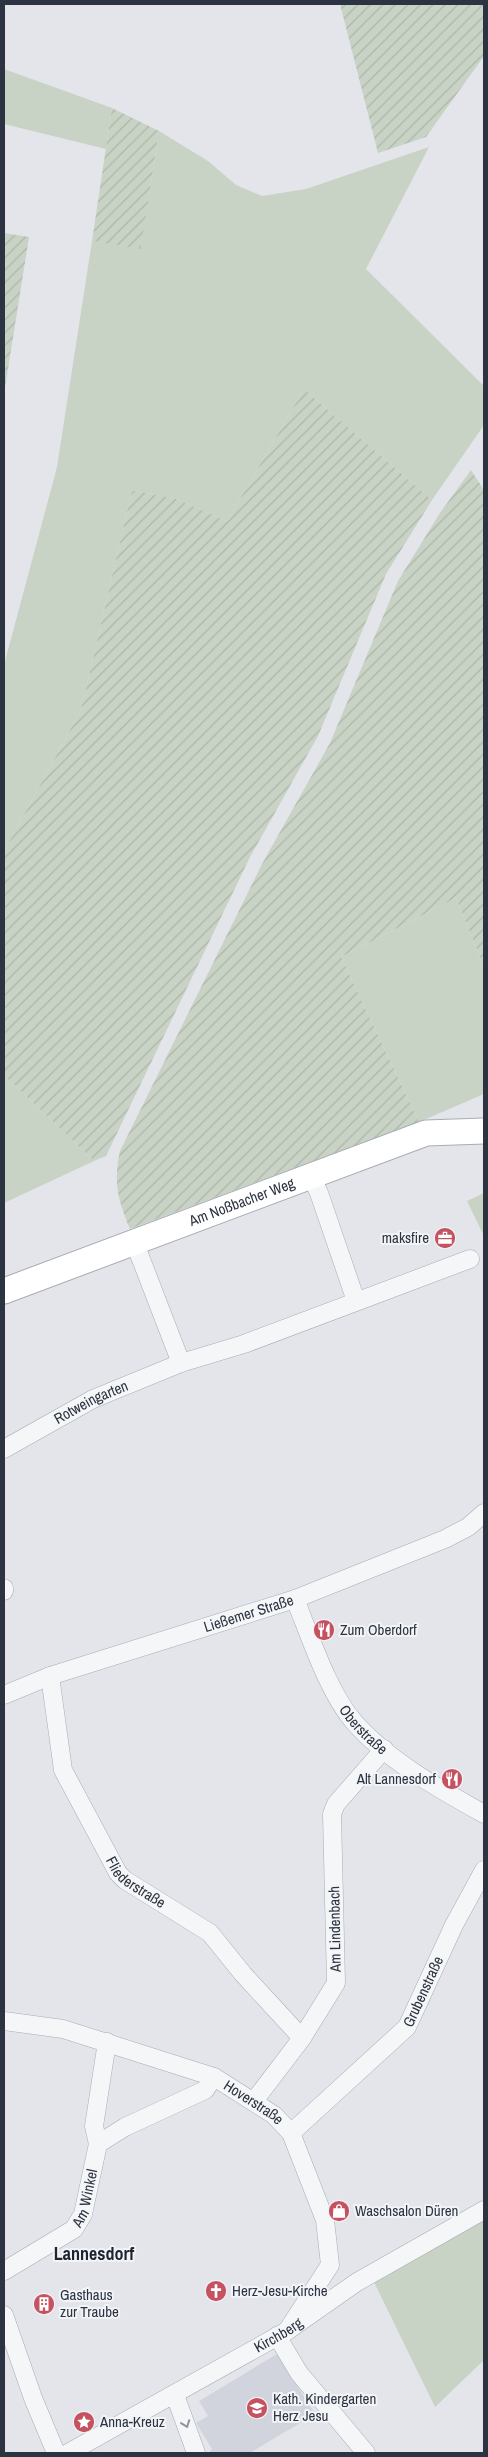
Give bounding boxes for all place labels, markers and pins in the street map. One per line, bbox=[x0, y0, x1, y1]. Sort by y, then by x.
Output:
office icon: maksfire bbox=[433, 1226, 457, 1250]
place label: maksfire bbox=[382, 1227, 429, 1248]
restaurant icon: Zum Oberdorf bbox=[312, 1618, 336, 1642]
place label: Zum Oberdorf bbox=[340, 1619, 417, 1640]
restaurant icon: Alt Lannesdorf bbox=[440, 1767, 464, 1791]
place label: Alt Lannesdorf bbox=[356, 1768, 437, 1789]
shop icon: Waschsalon Düren bbox=[327, 2199, 351, 2223]
place label: Waschsalon Düren bbox=[355, 2200, 458, 2221]
church icon: Herz-Jesu-Kirche bbox=[204, 2279, 228, 2303]
place label: Herz-Jesu-Kirche bbox=[232, 2280, 328, 2301]
place label: Gasthaus zur Traube bbox=[60, 2284, 119, 2322]
building icon: Gasthaus zur Traube bbox=[32, 2292, 56, 2316]
place label: Kath. Kindergarten Herz Jesu bbox=[273, 2388, 376, 2426]
school or university icon: Kath. Kindergarten Herz Jesu bbox=[245, 2396, 269, 2420]
place icon: Anna-Kreuz bbox=[72, 2410, 96, 2434]
place label: Anna-Kreuz bbox=[99, 2411, 165, 2432]

